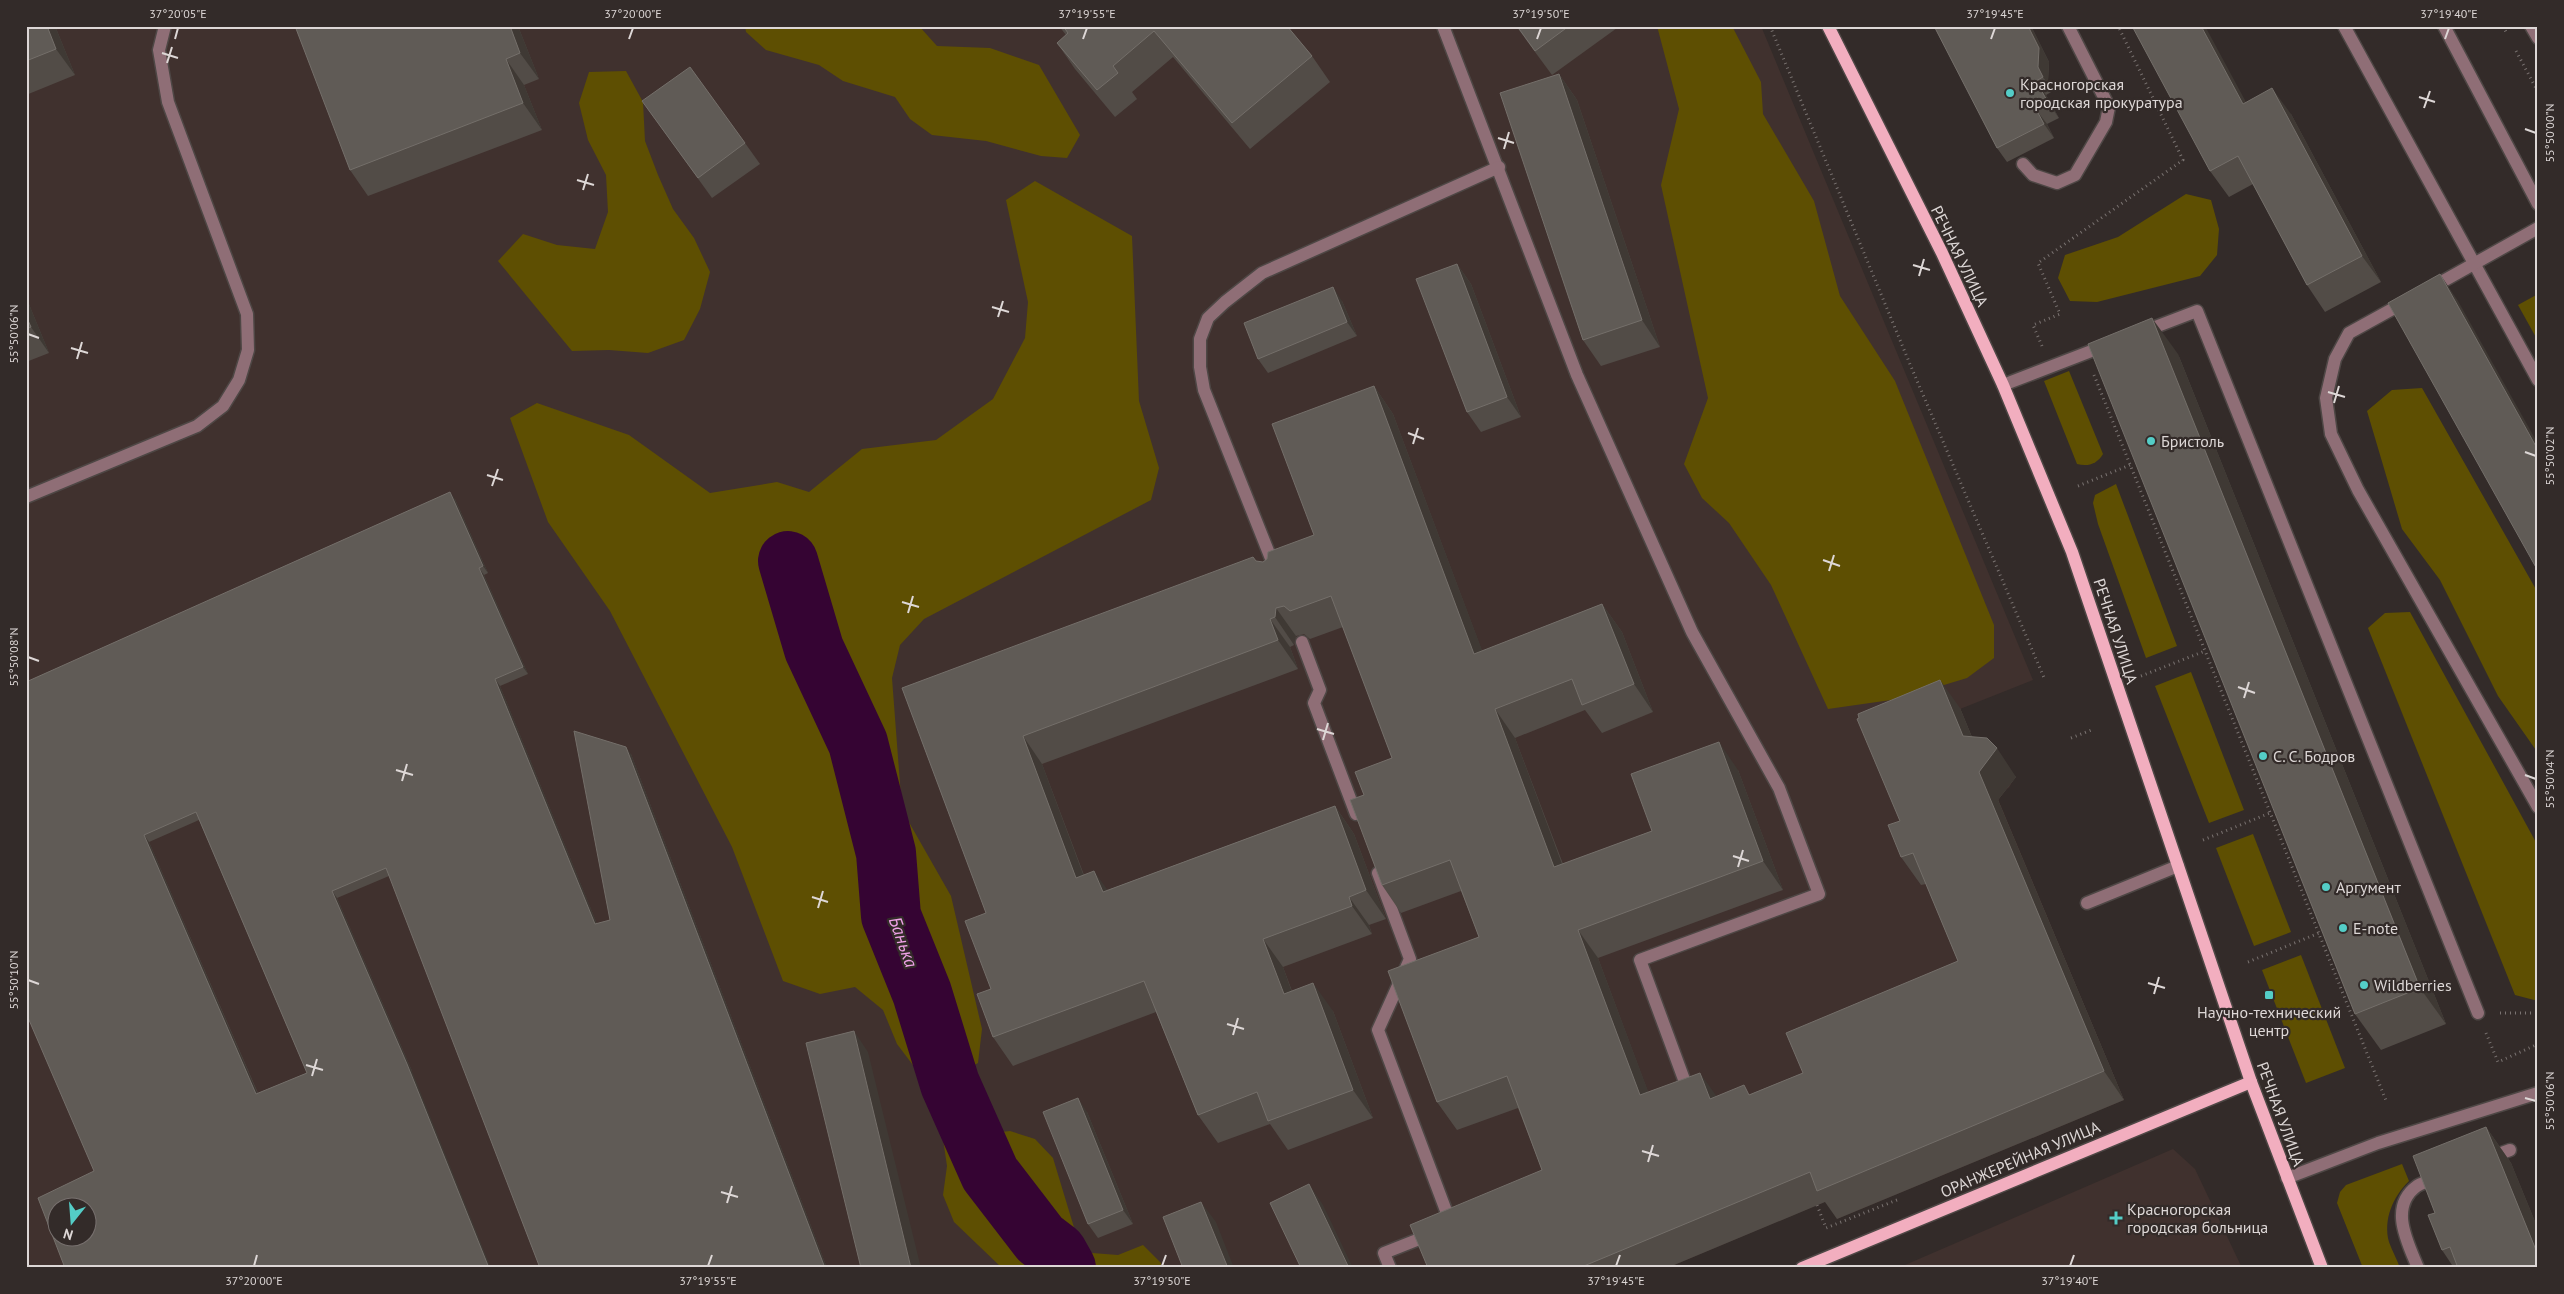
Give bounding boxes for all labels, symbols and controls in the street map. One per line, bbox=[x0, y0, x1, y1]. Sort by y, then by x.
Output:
text: 37°20'05"E bbox=[149, 6, 207, 21]
text: 37°20'00"E bbox=[604, 6, 662, 21]
text: 37°19'55"E bbox=[1058, 6, 1116, 21]
text: 37°19'50"E bbox=[1512, 6, 1570, 21]
text: 37°19'45"E bbox=[1966, 6, 2024, 21]
text: 37°19'40"E bbox=[2420, 6, 2478, 21]
place label: Красногорская городская прокуратура bbox=[2020, 74, 2183, 112]
marker: Красногорская городская прокуратура bbox=[2004, 87, 2016, 99]
text: 55°50'00"N bbox=[2542, 103, 2557, 163]
street label: РЕЧНАЯ УЛИЦА bbox=[1927, 202, 1993, 310]
text: 55°50'06"N bbox=[6, 304, 21, 364]
text: 55°50'02"N bbox=[2542, 426, 2557, 486]
place label: Бристоль bbox=[2161, 431, 2224, 451]
marker: Бристоль bbox=[2145, 435, 2157, 447]
street label: РЕЧНАЯ УЛИЦА bbox=[2090, 576, 2143, 687]
text: 55°50'08"N bbox=[6, 627, 21, 687]
place label: С. С. Бодров bbox=[2273, 746, 2355, 766]
text: 55°50'04"N bbox=[2542, 749, 2557, 809]
marker: С. С. Бодров bbox=[2257, 750, 2269, 762]
place label: Аргумент bbox=[2336, 877, 2401, 897]
marker: Аргумент bbox=[2320, 881, 2332, 893]
water label: Банька bbox=[884, 913, 923, 971]
place label: E-note bbox=[2353, 918, 2398, 938]
marker: E-note bbox=[2337, 922, 2349, 934]
text: 55°50'10"N bbox=[6, 950, 21, 1010]
place label: Wildberries bbox=[2374, 975, 2452, 995]
marker: Wildberries bbox=[2358, 979, 2370, 991]
marker: Научно-технический центр bbox=[2263, 989, 2275, 1001]
place label: Научно-технический центр bbox=[2197, 1002, 2341, 1040]
street label: РЕЧНАЯ УЛИЦА bbox=[2253, 1059, 2309, 1170]
text: 55°50'06"N bbox=[2542, 1071, 2557, 1131]
street label: ОРАНЖЕРЕЙНАЯ УЛИЦА bbox=[1937, 1116, 2103, 1202]
north arrow bbox=[48, 1196, 98, 1246]
place label: Красногорская городская больница bbox=[2127, 1199, 2268, 1237]
marker: Красногорская городская больница bbox=[2109, 1211, 2123, 1225]
text: N bbox=[61, 1224, 75, 1244]
text: 37°20'00"E bbox=[225, 1273, 283, 1288]
text: 37°19'55"E bbox=[679, 1273, 737, 1288]
text: 37°19'50"E bbox=[1133, 1273, 1191, 1288]
text: 37°19'45"E bbox=[1587, 1273, 1645, 1288]
text: 37°19'40"E bbox=[2041, 1273, 2099, 1288]

